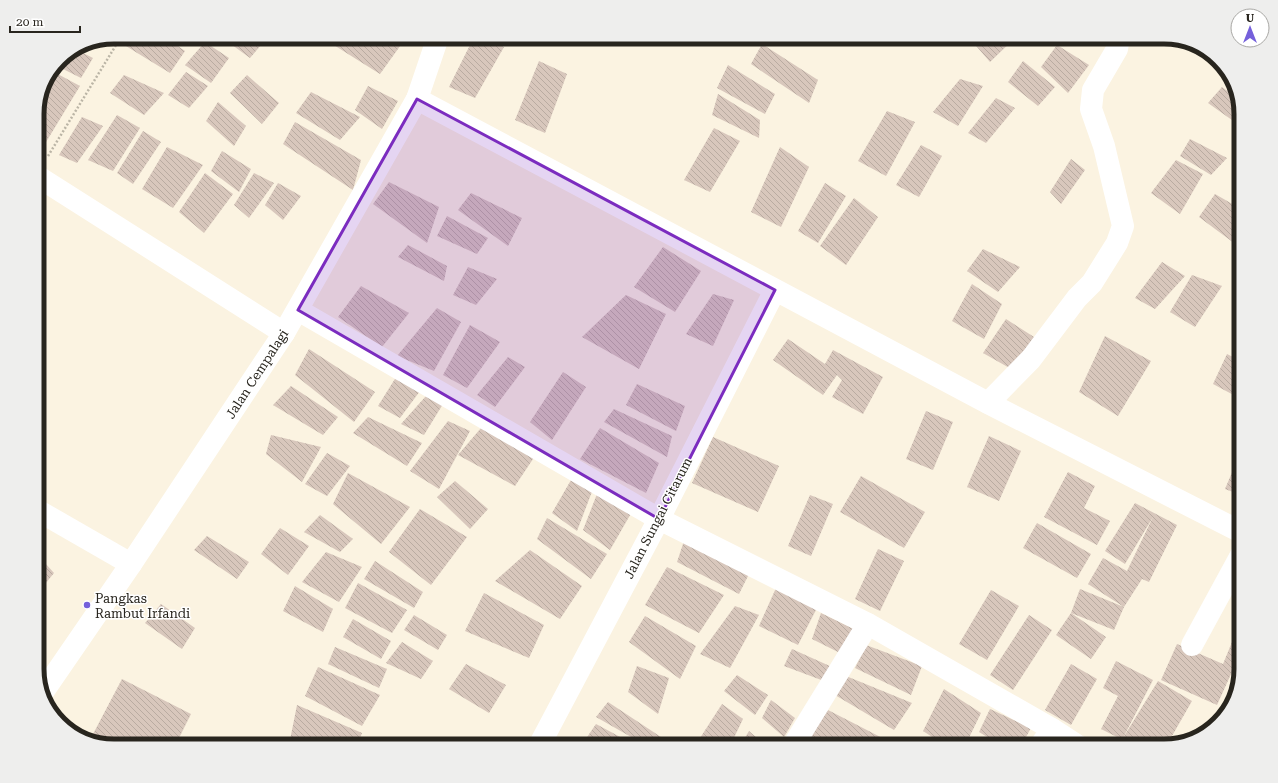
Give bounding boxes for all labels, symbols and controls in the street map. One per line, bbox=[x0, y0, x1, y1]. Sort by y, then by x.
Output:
scale bar bbox=[10, 8, 80, 34]
north arrow bbox=[1230, 8, 1270, 48]
text: U bbox=[1246, 12, 1255, 25]
text: 20 m bbox=[16, 15, 43, 29]
street label: Jalan Cempalagi bbox=[223, 327, 291, 421]
street label: Jalan Sungai Citarum bbox=[621, 455, 695, 581]
place label: Pangkas Rambut Irfandi bbox=[95, 591, 190, 621]
marker: Pangkas Rambut Irfandi bbox=[82, 600, 92, 610]

